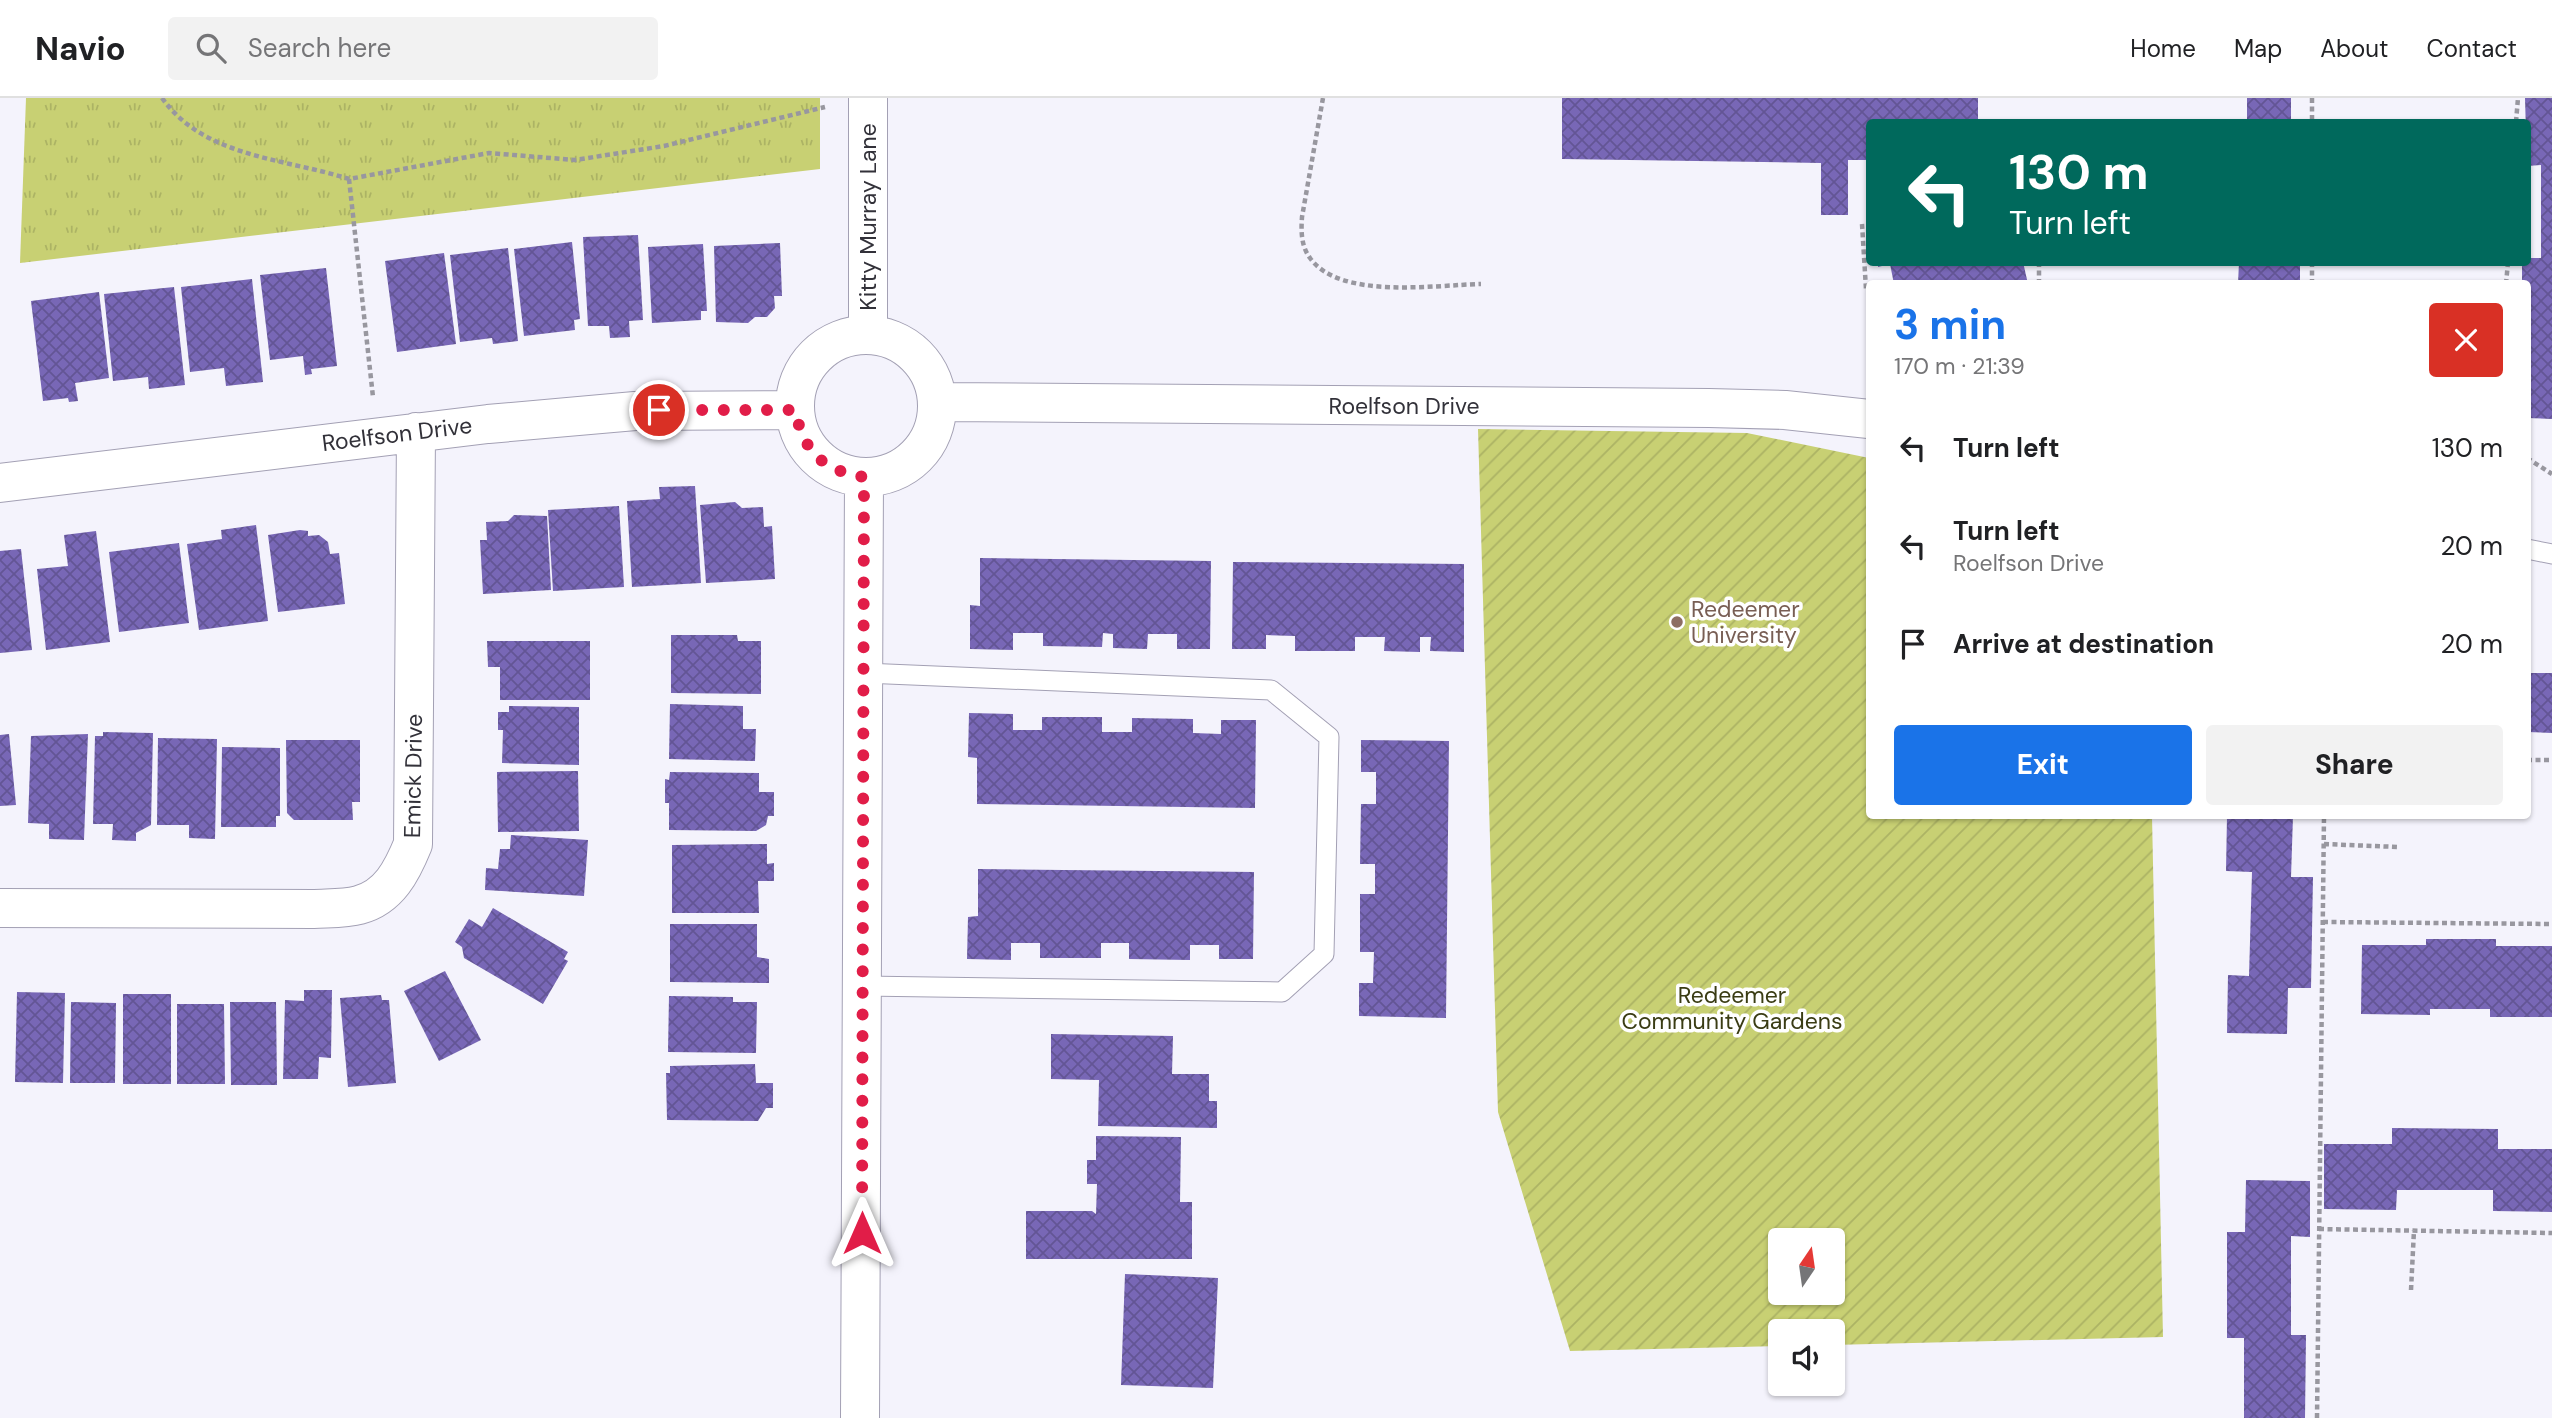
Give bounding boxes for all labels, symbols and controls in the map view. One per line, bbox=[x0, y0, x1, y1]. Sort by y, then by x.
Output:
search box bbox=[168, 17, 658, 80]
text: Navio bbox=[35, 27, 126, 70]
icon: search bbox=[192, 29, 230, 67]
text: Search here bbox=[248, 31, 391, 65]
text: Home bbox=[2130, 33, 2196, 64]
text: Map bbox=[2234, 33, 2282, 64]
text: About bbox=[2320, 33, 2389, 64]
text: Contact bbox=[2427, 33, 2517, 64]
street label: Kitty Murray Lane bbox=[853, 123, 883, 311]
text: 130 m bbox=[2009, 140, 2149, 204]
icon: left bbox=[1894, 147, 1985, 238]
text: Turn left bbox=[2009, 202, 2131, 244]
text: 3 min bbox=[1894, 297, 2006, 352]
button: close bbox=[2429, 303, 2503, 377]
text: 170 m · 21:39 bbox=[1894, 351, 2025, 381]
pin bbox=[629, 380, 689, 440]
icon: arrive bbox=[640, 391, 678, 429]
street label: Roelfson Drive bbox=[1328, 391, 1480, 421]
street label: Roelfson Drive bbox=[320, 410, 474, 458]
icon: left bbox=[1894, 429, 1932, 467]
text: Turn left bbox=[1953, 431, 2060, 465]
text: 130 m bbox=[2432, 431, 2503, 465]
text: Turn left bbox=[1953, 514, 2060, 548]
icon: left bbox=[1894, 527, 1932, 565]
text: 20 m bbox=[2440, 529, 2503, 563]
text: Roelfson Drive bbox=[1953, 548, 2104, 578]
place label: Redeemer University bbox=[1691, 594, 1800, 650]
marker: Redeemer University bbox=[1669, 614, 1685, 630]
icon: arrive bbox=[1894, 625, 1932, 663]
text: Arrive at destination bbox=[1953, 627, 2214, 661]
text: 20 m bbox=[2440, 627, 2503, 661]
street label: Emick Drive bbox=[397, 714, 429, 838]
button: Exit bbox=[1894, 725, 2192, 805]
button: Share bbox=[2206, 725, 2503, 805]
park label: Redeemer Community Gardens bbox=[1621, 980, 1843, 1036]
position arrow bbox=[825, 1196, 899, 1270]
north arrow bbox=[1768, 1228, 1844, 1306]
map controls bbox=[1768, 1228, 1845, 1396]
button: sound bbox=[1768, 1319, 1845, 1396]

